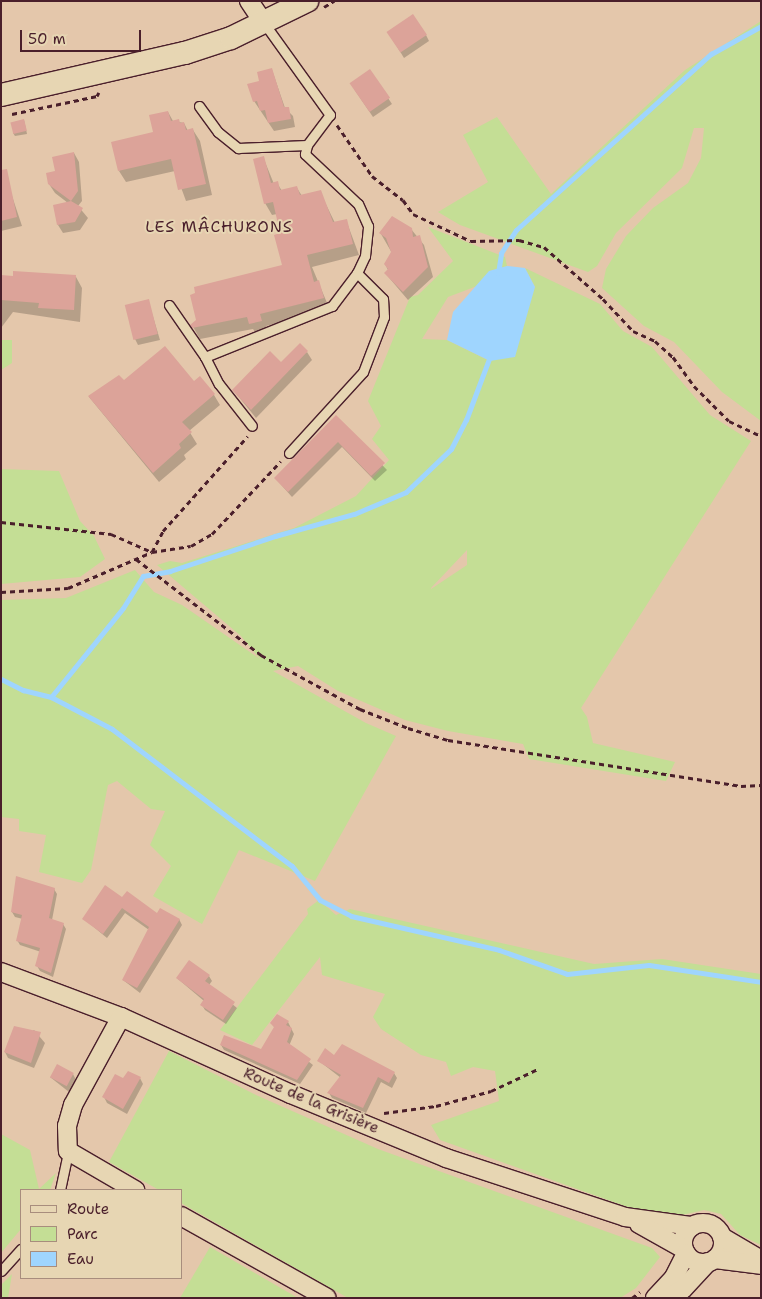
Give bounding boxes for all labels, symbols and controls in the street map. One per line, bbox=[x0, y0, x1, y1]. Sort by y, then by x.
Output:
scale bar bbox=[22, 20, 144, 52]
text: 50 m bbox=[28, 29, 66, 49]
district label: LES MÂCHURONS bbox=[144, 217, 294, 237]
street label: Route de la Grisière bbox=[241, 1064, 381, 1138]
legend bbox=[20, 1189, 182, 1279]
text: Route bbox=[67, 1199, 109, 1219]
text: Parc bbox=[67, 1224, 98, 1244]
text: Eau bbox=[67, 1249, 94, 1269]

